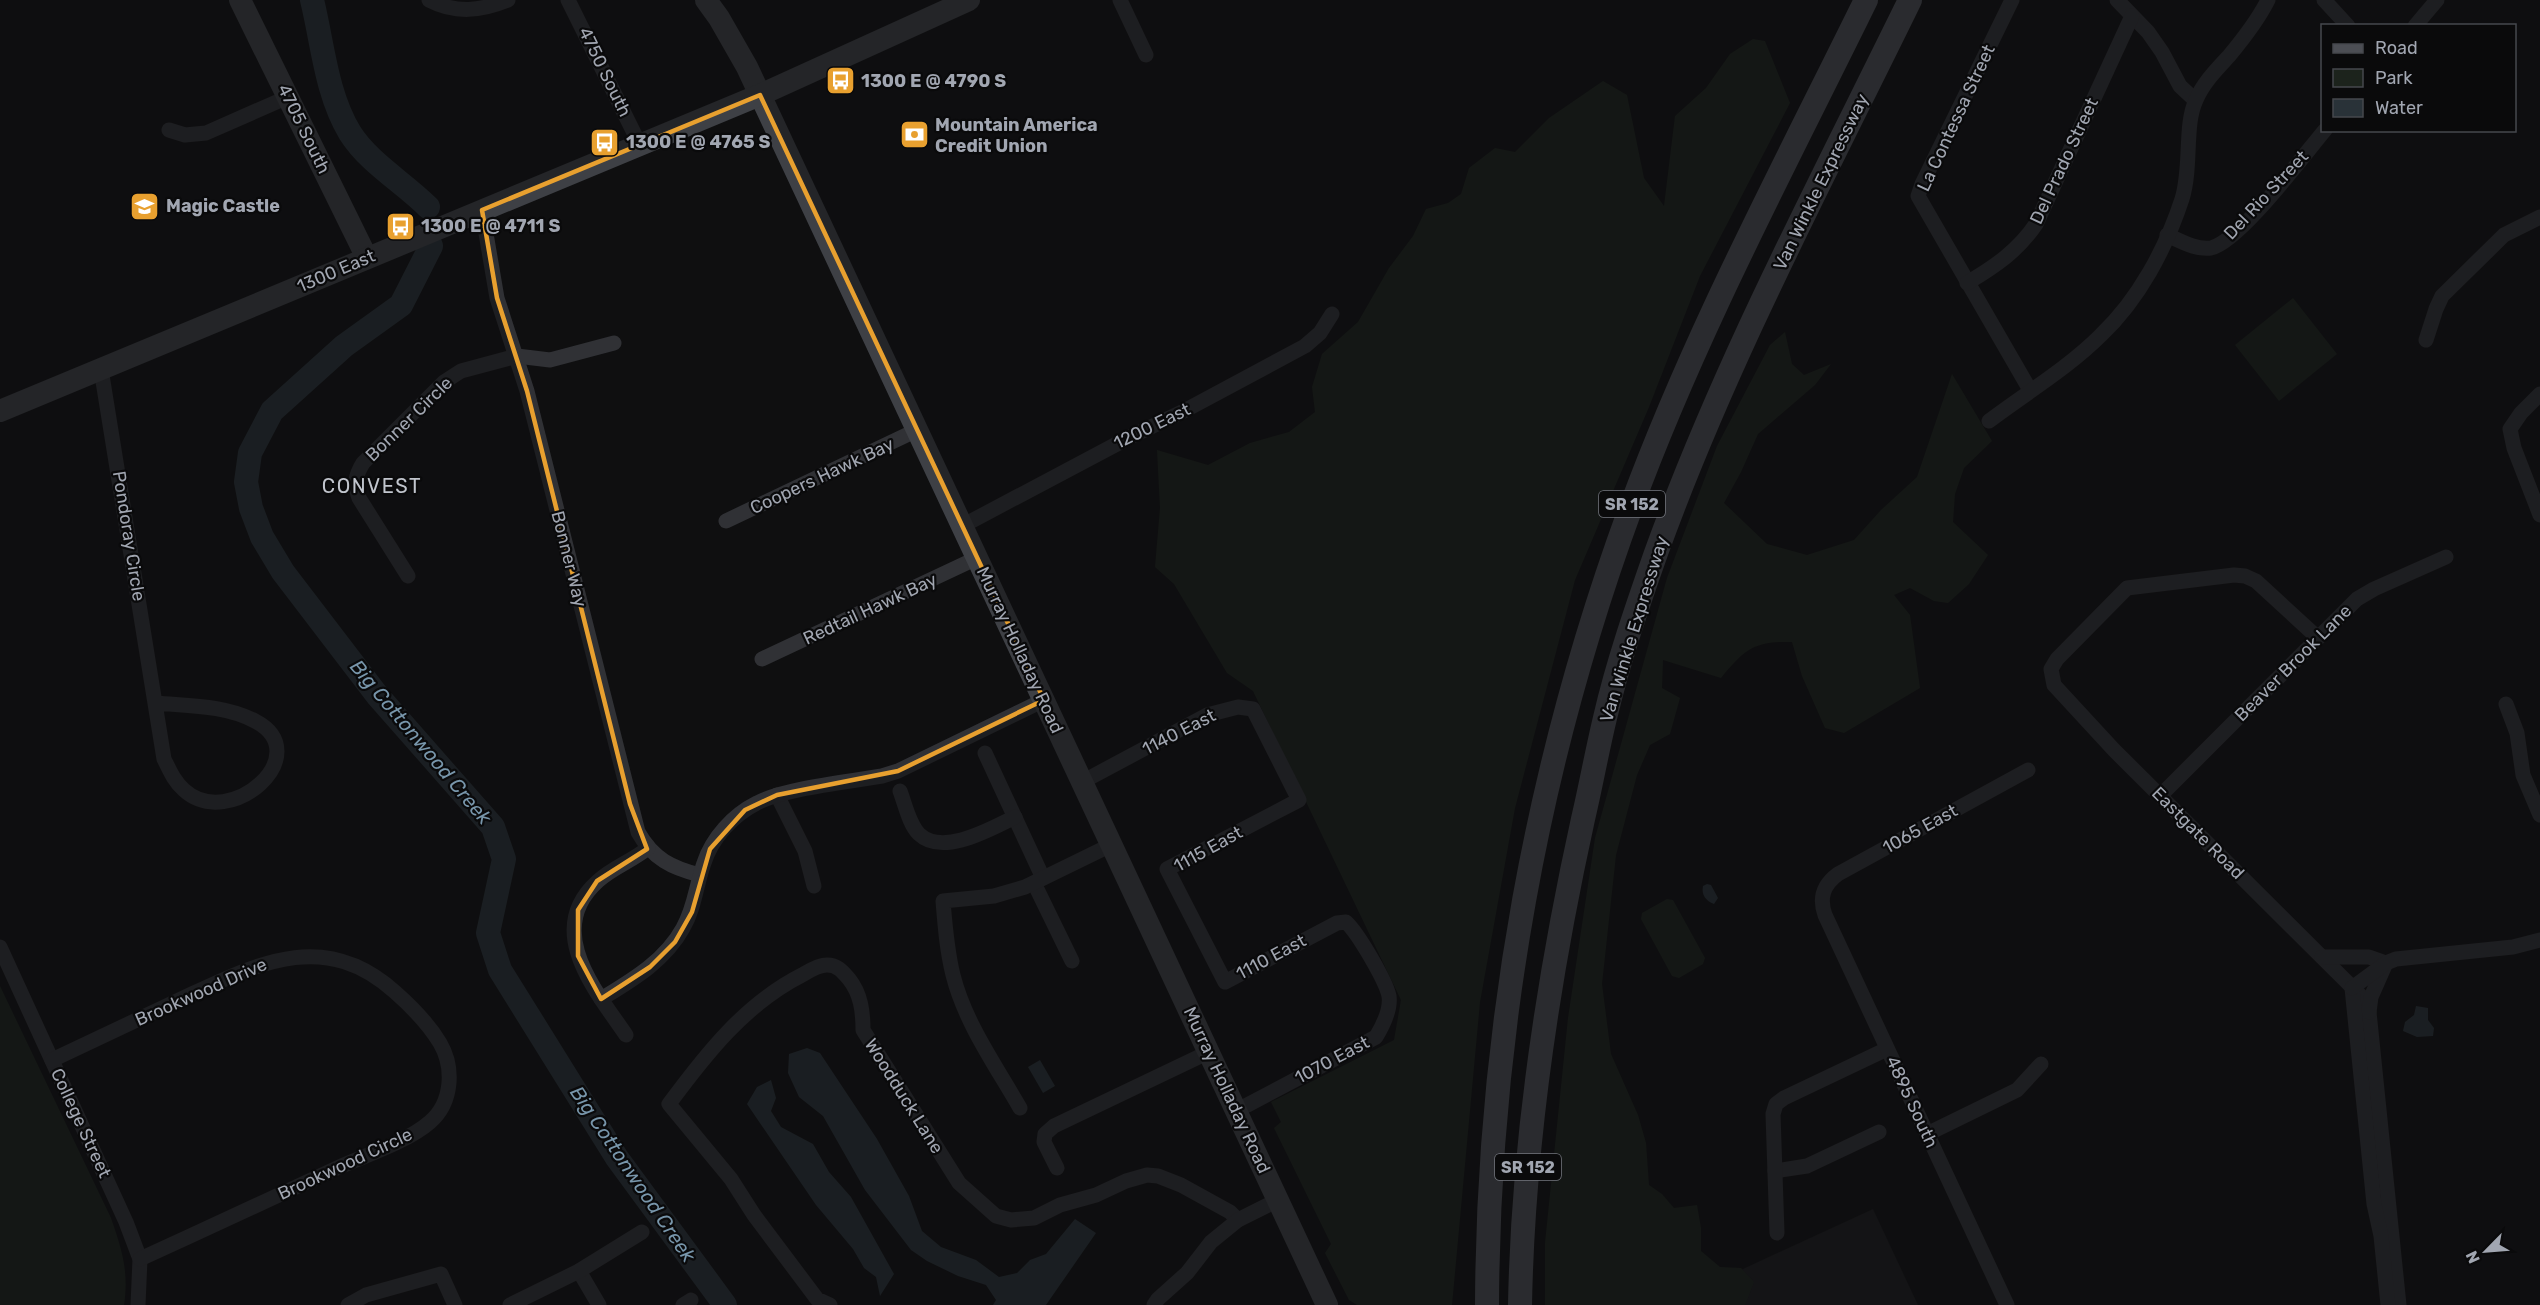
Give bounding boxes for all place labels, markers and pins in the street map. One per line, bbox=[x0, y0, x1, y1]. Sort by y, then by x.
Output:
bus stop icon: 1300 E @ 4790 S bbox=[824, 65, 856, 97]
place label: 1300 E @ 4790 S bbox=[861, 70, 1006, 92]
place label: Mountain America Credit Union bbox=[935, 114, 1098, 157]
bank icon: Mountain America Credit Union bbox=[898, 119, 930, 151]
bus stop icon: 1300 E @ 4765 S bbox=[589, 126, 621, 158]
place label: 1300 E @ 4765 S bbox=[626, 131, 770, 153]
school or university icon: Magic Castle bbox=[129, 190, 161, 222]
place label: Magic Castle bbox=[166, 195, 280, 217]
bus stop icon: 1300 E @ 4711 S bbox=[384, 210, 416, 242]
place label: 1300 E @ 4711 S bbox=[421, 215, 560, 237]

